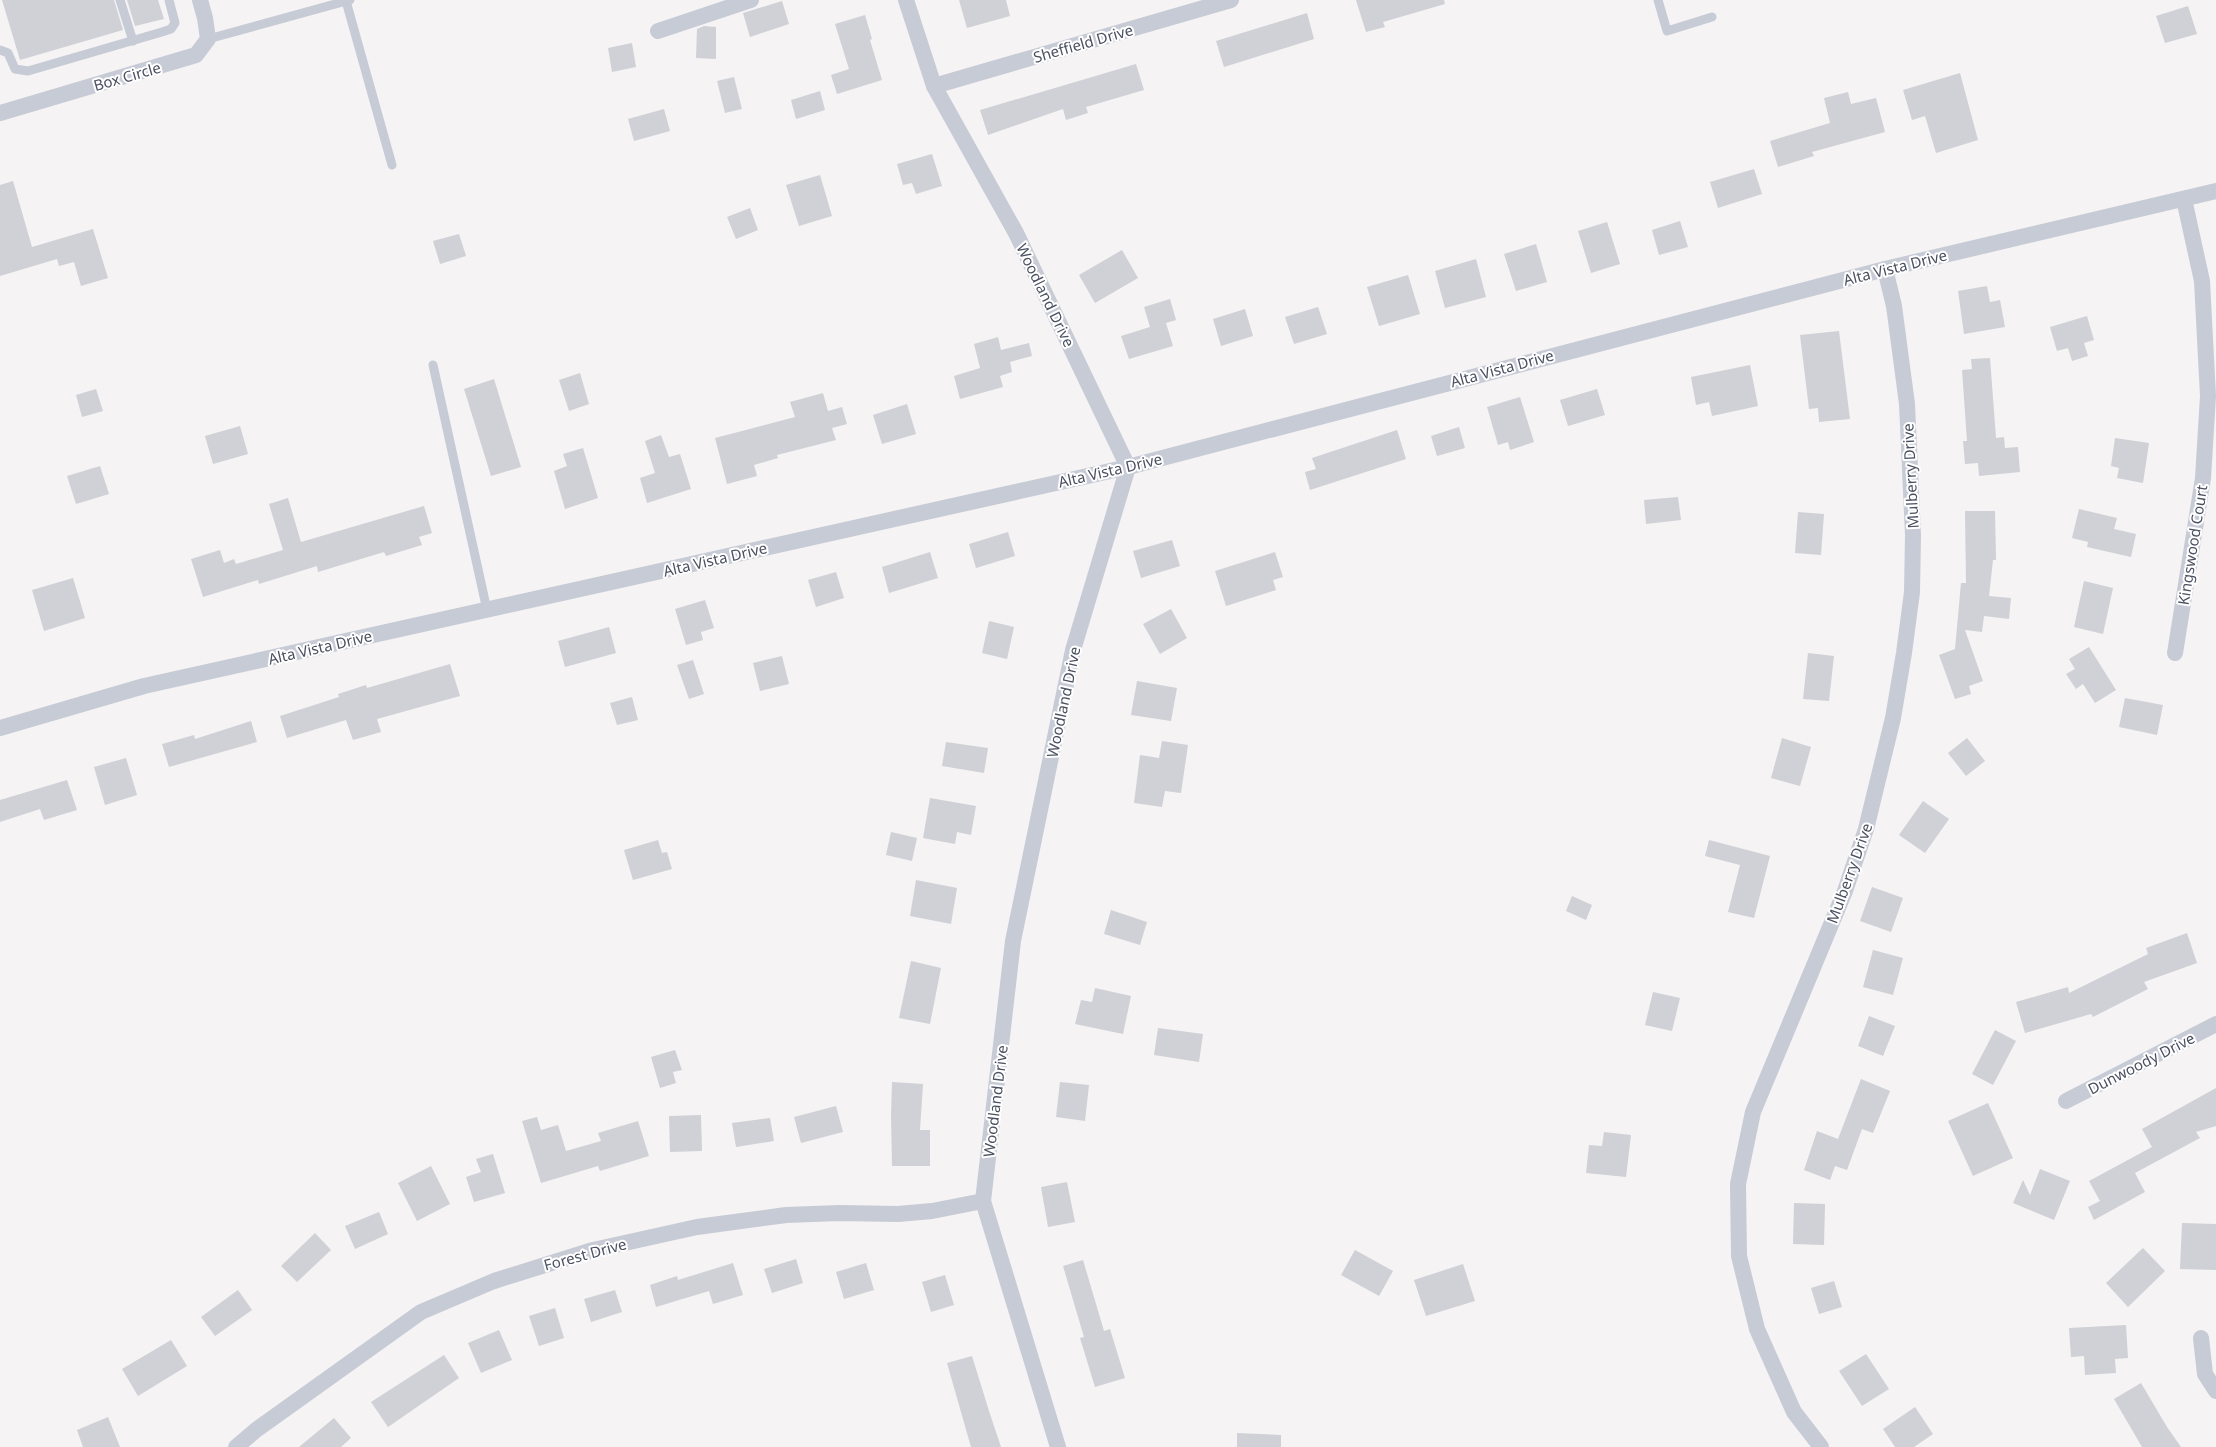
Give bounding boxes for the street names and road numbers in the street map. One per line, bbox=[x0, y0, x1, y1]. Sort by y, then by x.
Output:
street label: Sheffield Drive bbox=[1031, 19, 1135, 67]
street label: Box Circle bbox=[91, 57, 163, 95]
street label: Woodland Drive bbox=[1012, 240, 1080, 350]
street label: Alta Vista Drive bbox=[1841, 244, 1949, 290]
street label: Alta Vista Drive bbox=[1448, 345, 1556, 391]
street label: Mulberry Drive bbox=[1897, 423, 1923, 529]
street label: Alta Vista Drive bbox=[1056, 448, 1164, 492]
street label: Kingswood Court bbox=[2173, 483, 2211, 606]
street label: Alta Vista Drive bbox=[661, 537, 769, 581]
street label: Alta Vista Drive bbox=[266, 625, 374, 669]
street label: Woodland Drive bbox=[1041, 645, 1085, 759]
street label: Mulberry Drive bbox=[1822, 820, 1876, 926]
street label: Dunwoody Drive bbox=[2084, 1027, 2198, 1099]
street label: Woodland Drive bbox=[978, 1044, 1012, 1158]
street label: Forest Drive bbox=[541, 1233, 629, 1275]

